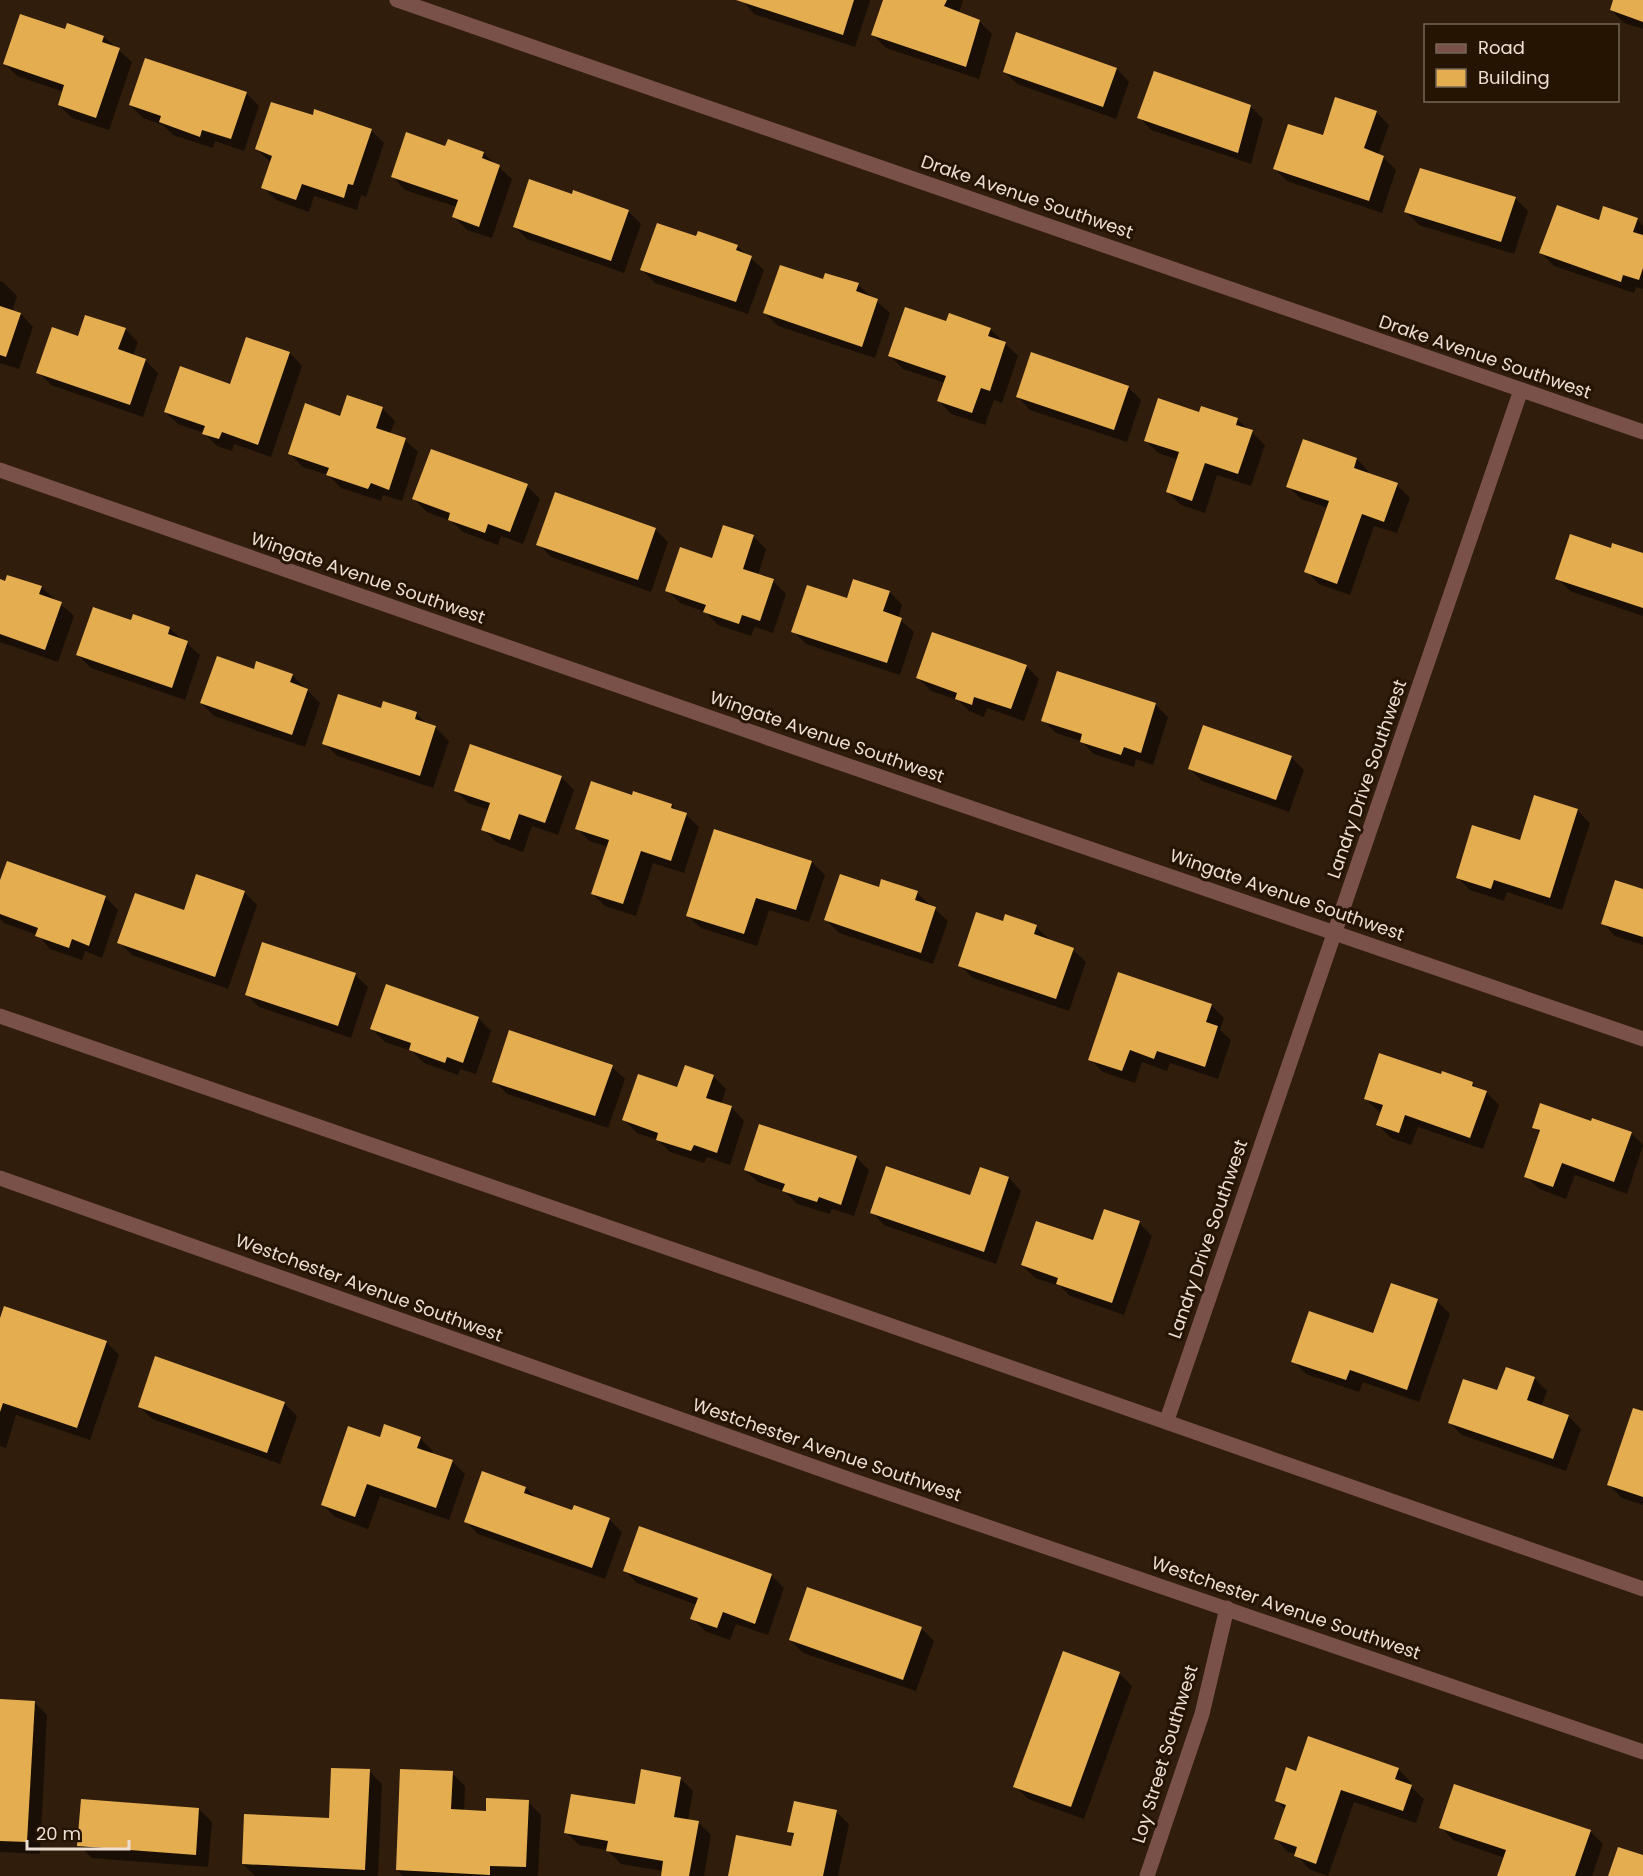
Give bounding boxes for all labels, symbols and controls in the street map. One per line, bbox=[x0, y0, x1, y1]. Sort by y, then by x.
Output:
legend bbox=[1424, 24, 1619, 102]
text: Road bbox=[1478, 35, 1525, 60]
text: Building bbox=[1478, 65, 1550, 90]
street label: Drake Avenue Southwest bbox=[918, 148, 1137, 245]
street label: Drake Avenue Southwest bbox=[1376, 308, 1595, 405]
street label: Wingate Avenue Southwest bbox=[248, 526, 489, 629]
street label: Landry Drive Southwest bbox=[1321, 676, 1412, 882]
street label: Wingate Avenue Southwest bbox=[707, 685, 948, 788]
street label: Wingate Avenue Southwest bbox=[1167, 843, 1408, 946]
street label: Landry Drive Southwest bbox=[1162, 1136, 1253, 1342]
street label: Westchester Avenue Southwest bbox=[232, 1227, 506, 1348]
street label: Westchester Avenue Southwest bbox=[689, 1392, 965, 1507]
street label: Westchester Avenue Southwest bbox=[1148, 1550, 1424, 1665]
street label: Loy Street Southwest bbox=[1125, 1662, 1204, 1846]
scale bar bbox=[27, 1813, 129, 1851]
text: 20 m bbox=[36, 1821, 81, 1846]

